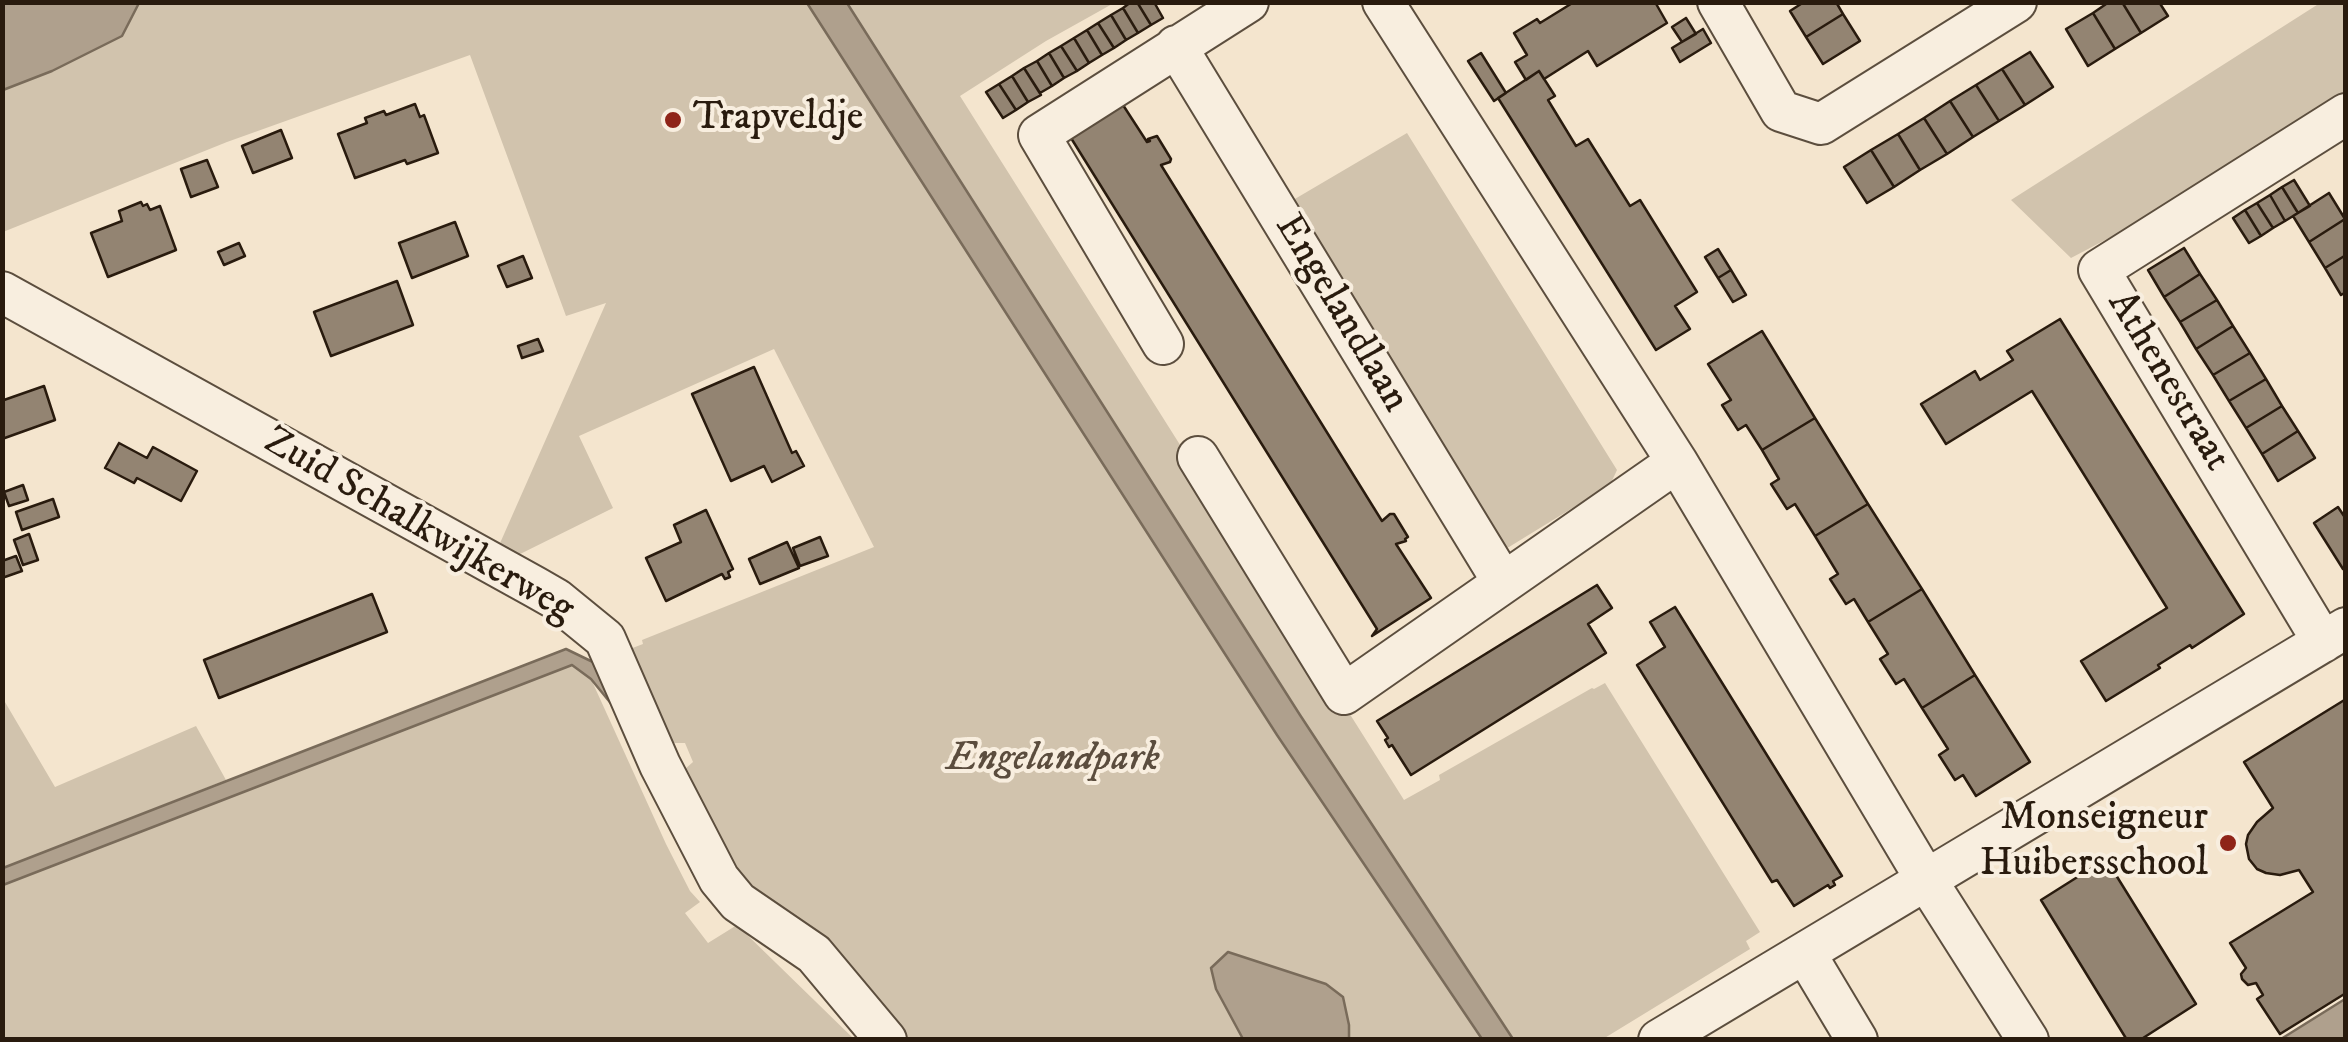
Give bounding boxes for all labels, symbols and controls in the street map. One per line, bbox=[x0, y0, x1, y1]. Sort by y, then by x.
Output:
place label: Trapveldje bbox=[693, 96, 863, 144]
marker: Trapveldje bbox=[662, 109, 684, 131]
street label: Engelandlaan bbox=[1262, 207, 1418, 421]
street label: Athenestraat bbox=[2095, 284, 2239, 480]
street label: Zuid Schalkwijkerweg bbox=[254, 419, 582, 635]
park label: Engelandpark bbox=[946, 737, 1160, 785]
place label: Monseigneur Huibersschool bbox=[1980, 796, 2208, 890]
marker: Monseigneur Huibersschool bbox=[2217, 832, 2239, 854]

